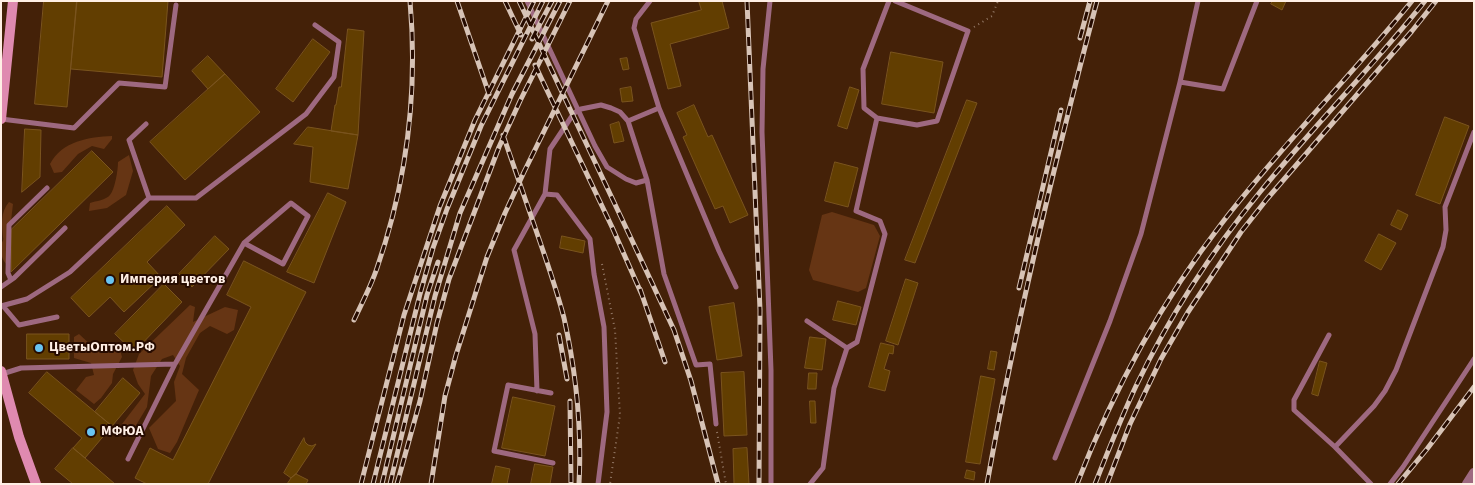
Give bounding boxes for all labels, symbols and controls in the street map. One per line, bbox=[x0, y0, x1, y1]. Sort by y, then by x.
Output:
place label: Империя цветов bbox=[120, 272, 225, 288]
marker: Империя цветов bbox=[104, 274, 116, 286]
place label: ЦветыОптом.РФ bbox=[49, 340, 155, 356]
marker: ЦветыОптом.РФ bbox=[33, 342, 45, 354]
place label: МФЮА bbox=[101, 424, 144, 440]
marker: МФЮА bbox=[85, 426, 97, 438]

